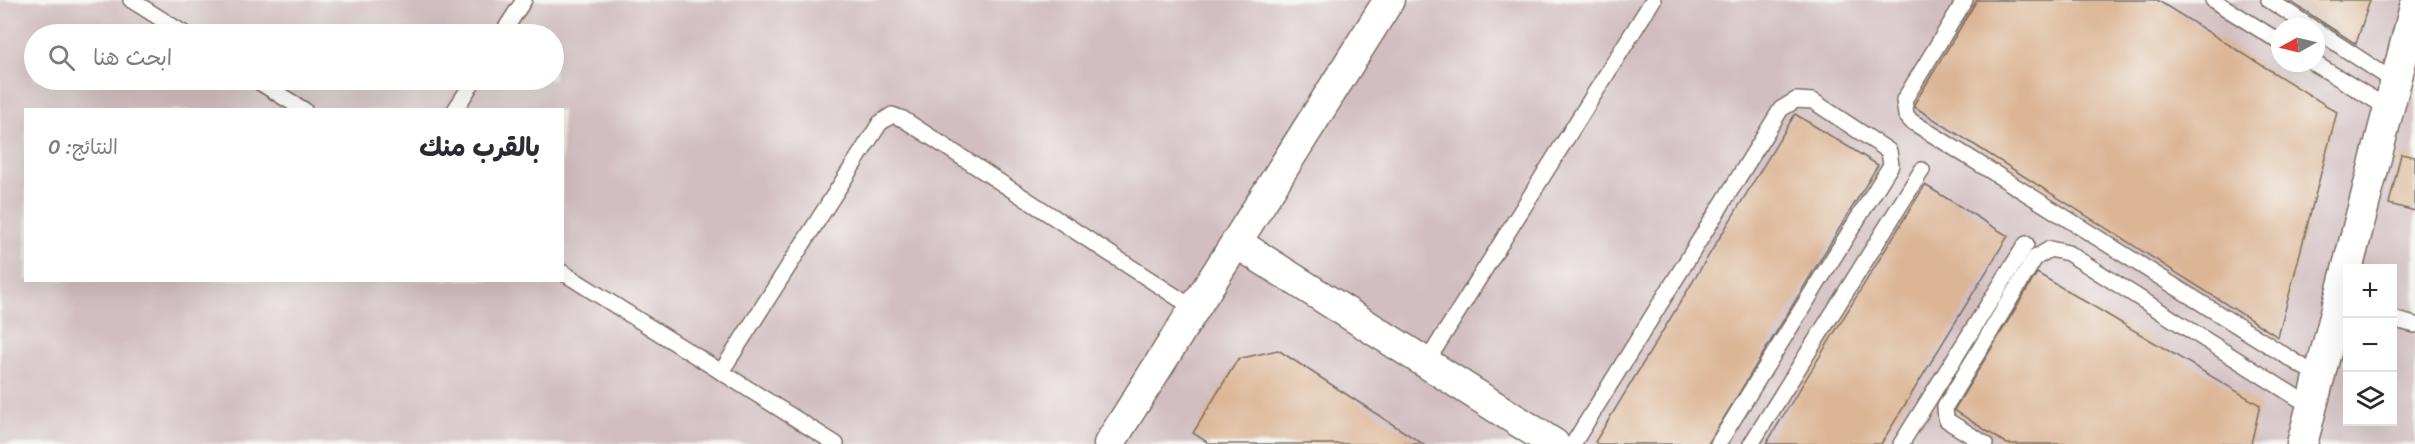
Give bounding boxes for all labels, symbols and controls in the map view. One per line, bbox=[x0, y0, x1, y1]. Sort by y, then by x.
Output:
north arrow bbox=[2271, 18, 2325, 72]
search box bbox=[24, 24, 564, 90]
text: ابحث هنا bbox=[93, 38, 172, 77]
icon: search bbox=[45, 41, 78, 74]
text: بالقرب منك bbox=[419, 124, 540, 170]
text: النتائج: 0 bbox=[48, 130, 118, 165]
map controls bbox=[2343, 264, 2397, 426]
button: + bbox=[2343, 264, 2397, 318]
button: − bbox=[2343, 318, 2397, 372]
button: layers bbox=[2343, 372, 2397, 426]

